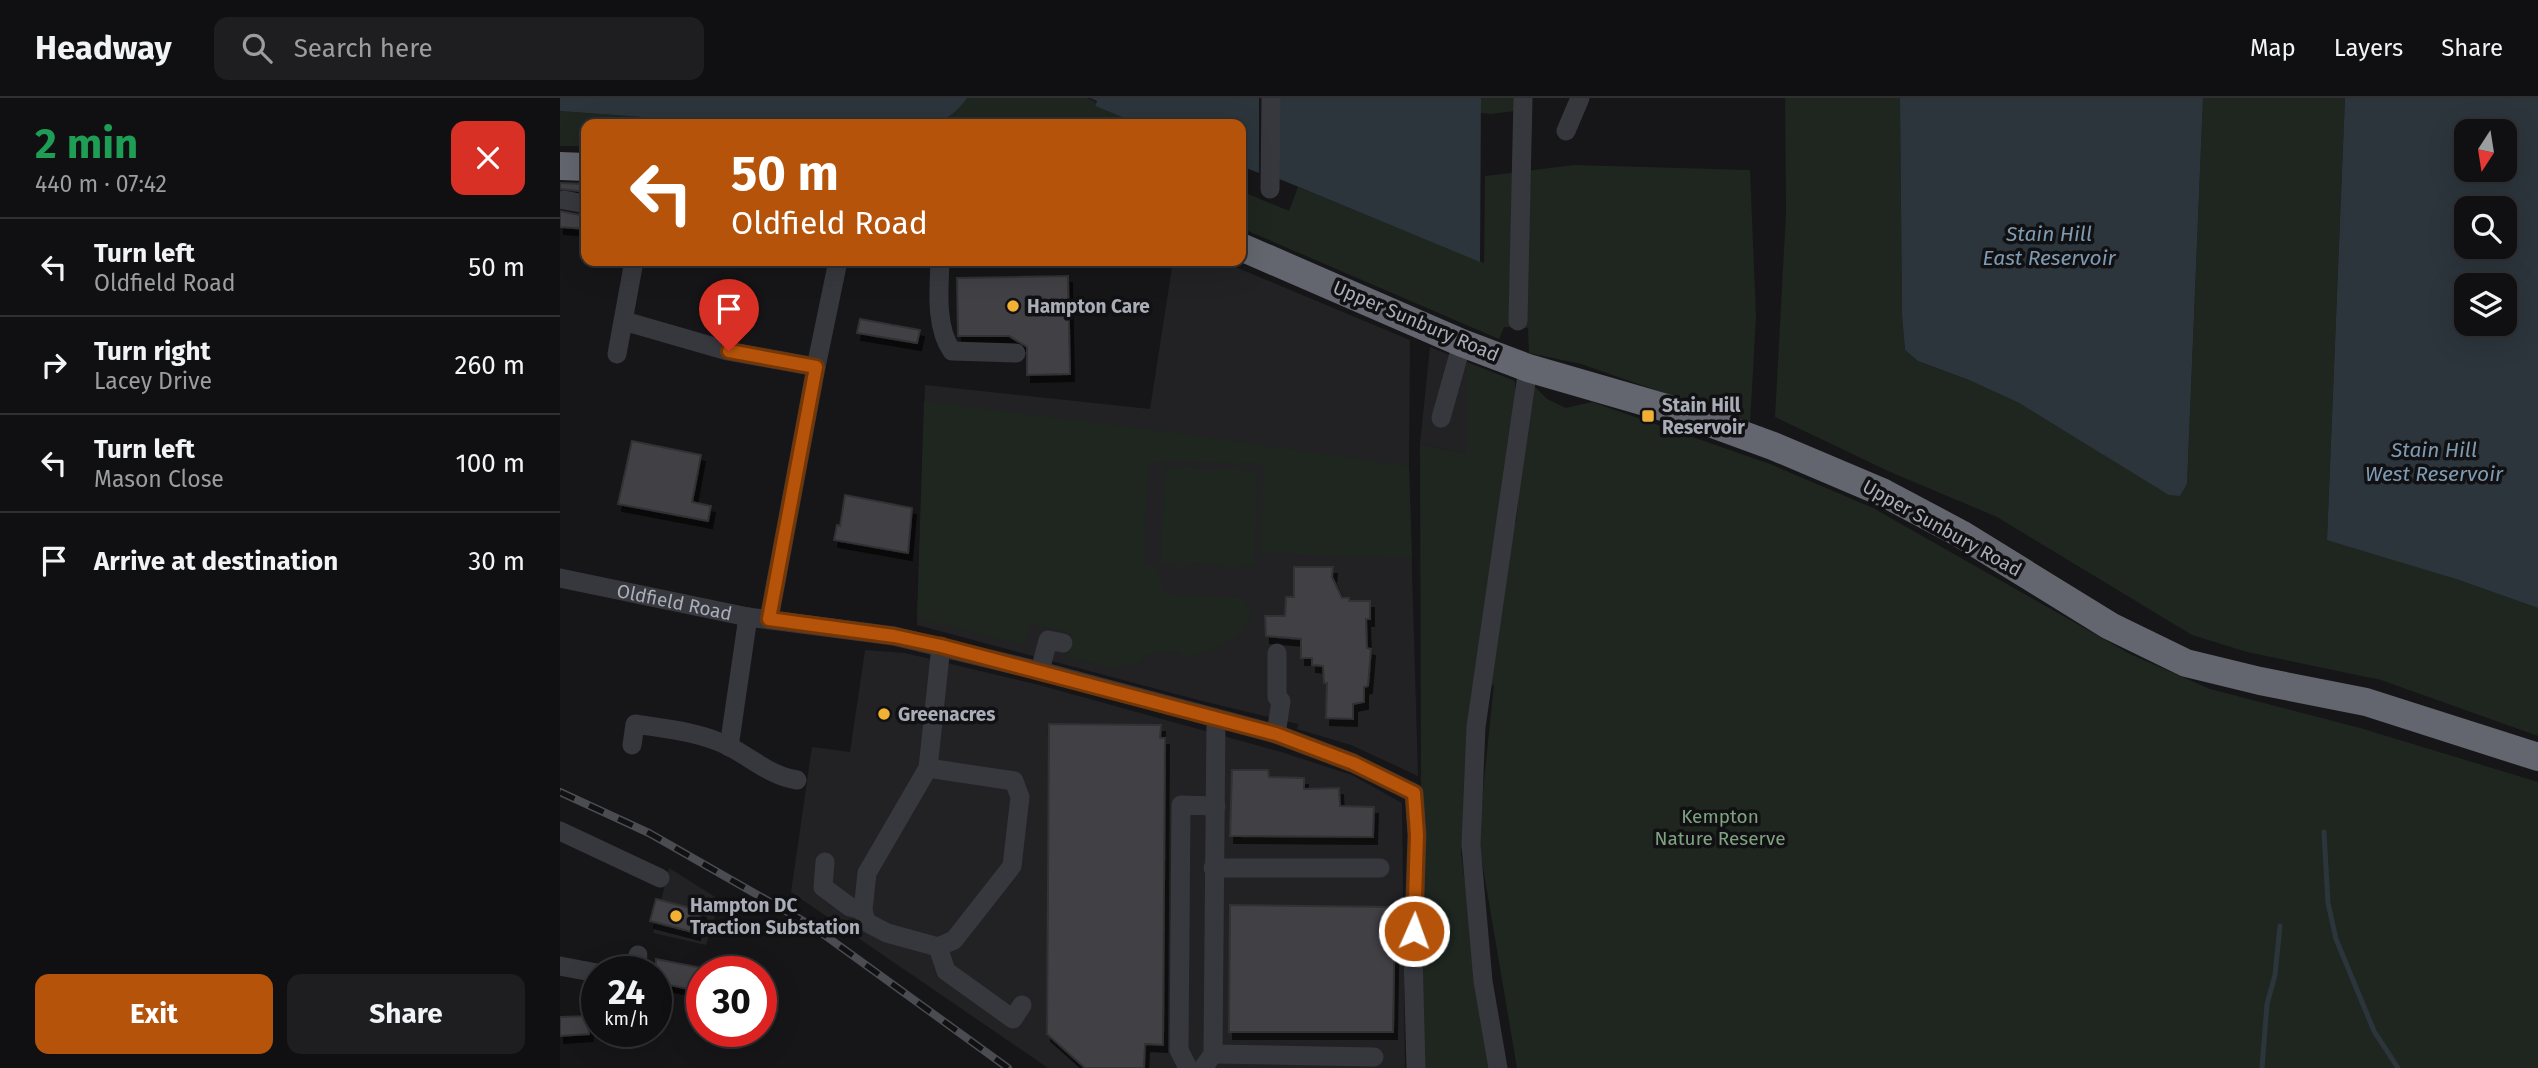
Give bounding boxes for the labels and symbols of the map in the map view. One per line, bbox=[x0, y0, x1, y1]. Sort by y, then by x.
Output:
north arrow bbox=[2454, 119, 2516, 182]
water label: Stain Hill East Reservoir bbox=[1983, 221, 2116, 271]
street label: Upper Sunbury Road bbox=[1329, 276, 1503, 366]
pin bbox=[699, 279, 759, 351]
place label: Hampton Care bbox=[1027, 295, 1150, 318]
marker: Hampton Care bbox=[1005, 298, 1021, 314]
place label: Stain Hill Reservoir bbox=[1662, 394, 1745, 439]
marker: Stain Hill Reservoir bbox=[1640, 408, 1656, 424]
water label: Stain Hill West Reservoir bbox=[2365, 437, 2504, 487]
street label: Upper Sunbury Road bbox=[1858, 475, 2026, 581]
street label: Oldfield Road bbox=[615, 579, 734, 625]
place label: Greenacres bbox=[898, 703, 995, 726]
marker: Greenacres bbox=[876, 706, 892, 722]
park label: Kempton Nature Reserve bbox=[1654, 805, 1786, 850]
place label: Hampton DC Traction Substation bbox=[690, 894, 860, 939]
position arrow bbox=[1377, 894, 1451, 968]
marker: Hampton DC Traction Substation bbox=[668, 908, 684, 924]
speed limit sign: 30 bbox=[686, 956, 777, 1047]

